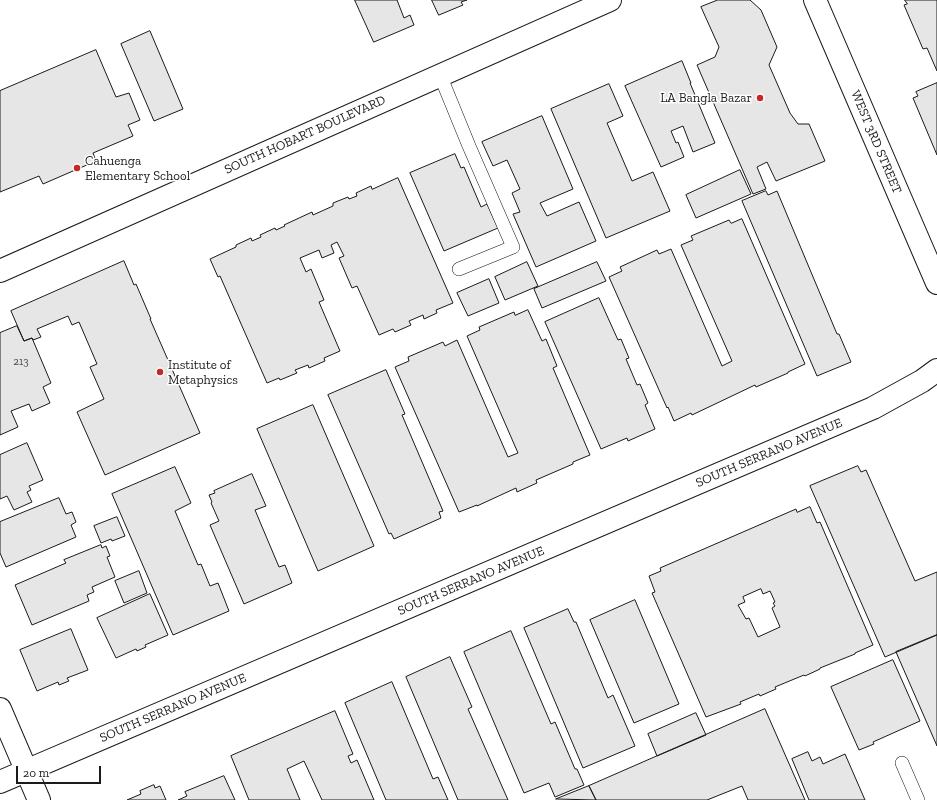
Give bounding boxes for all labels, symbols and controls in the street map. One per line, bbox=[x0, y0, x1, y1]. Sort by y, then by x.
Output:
street label: WEST 3RD STREET bbox=[847, 88, 905, 196]
place label: LA Bangla Bazar bbox=[660, 90, 752, 106]
street label: SOUTH HOBART BOULEVARD bbox=[222, 92, 388, 178]
marker: LA Bangla Bazar bbox=[755, 93, 765, 103]
place label: Cahuenga Elementary School bbox=[85, 153, 190, 184]
marker: Cahuenga Elementary School bbox=[72, 163, 82, 173]
house number: 213 bbox=[13, 355, 29, 369]
place label: Institute of Metaphysics bbox=[168, 357, 238, 388]
marker: Institute of Metaphysics bbox=[155, 367, 165, 377]
street label: SOUTH SERRANO AVENUE bbox=[693, 415, 845, 491]
street label: SOUTH SERRANO AVENUE bbox=[395, 543, 547, 619]
street label: SOUTH SERRANO AVENUE bbox=[97, 670, 249, 746]
scale bar bbox=[18, 758, 103, 784]
text: 20 m bbox=[23, 766, 49, 780]

